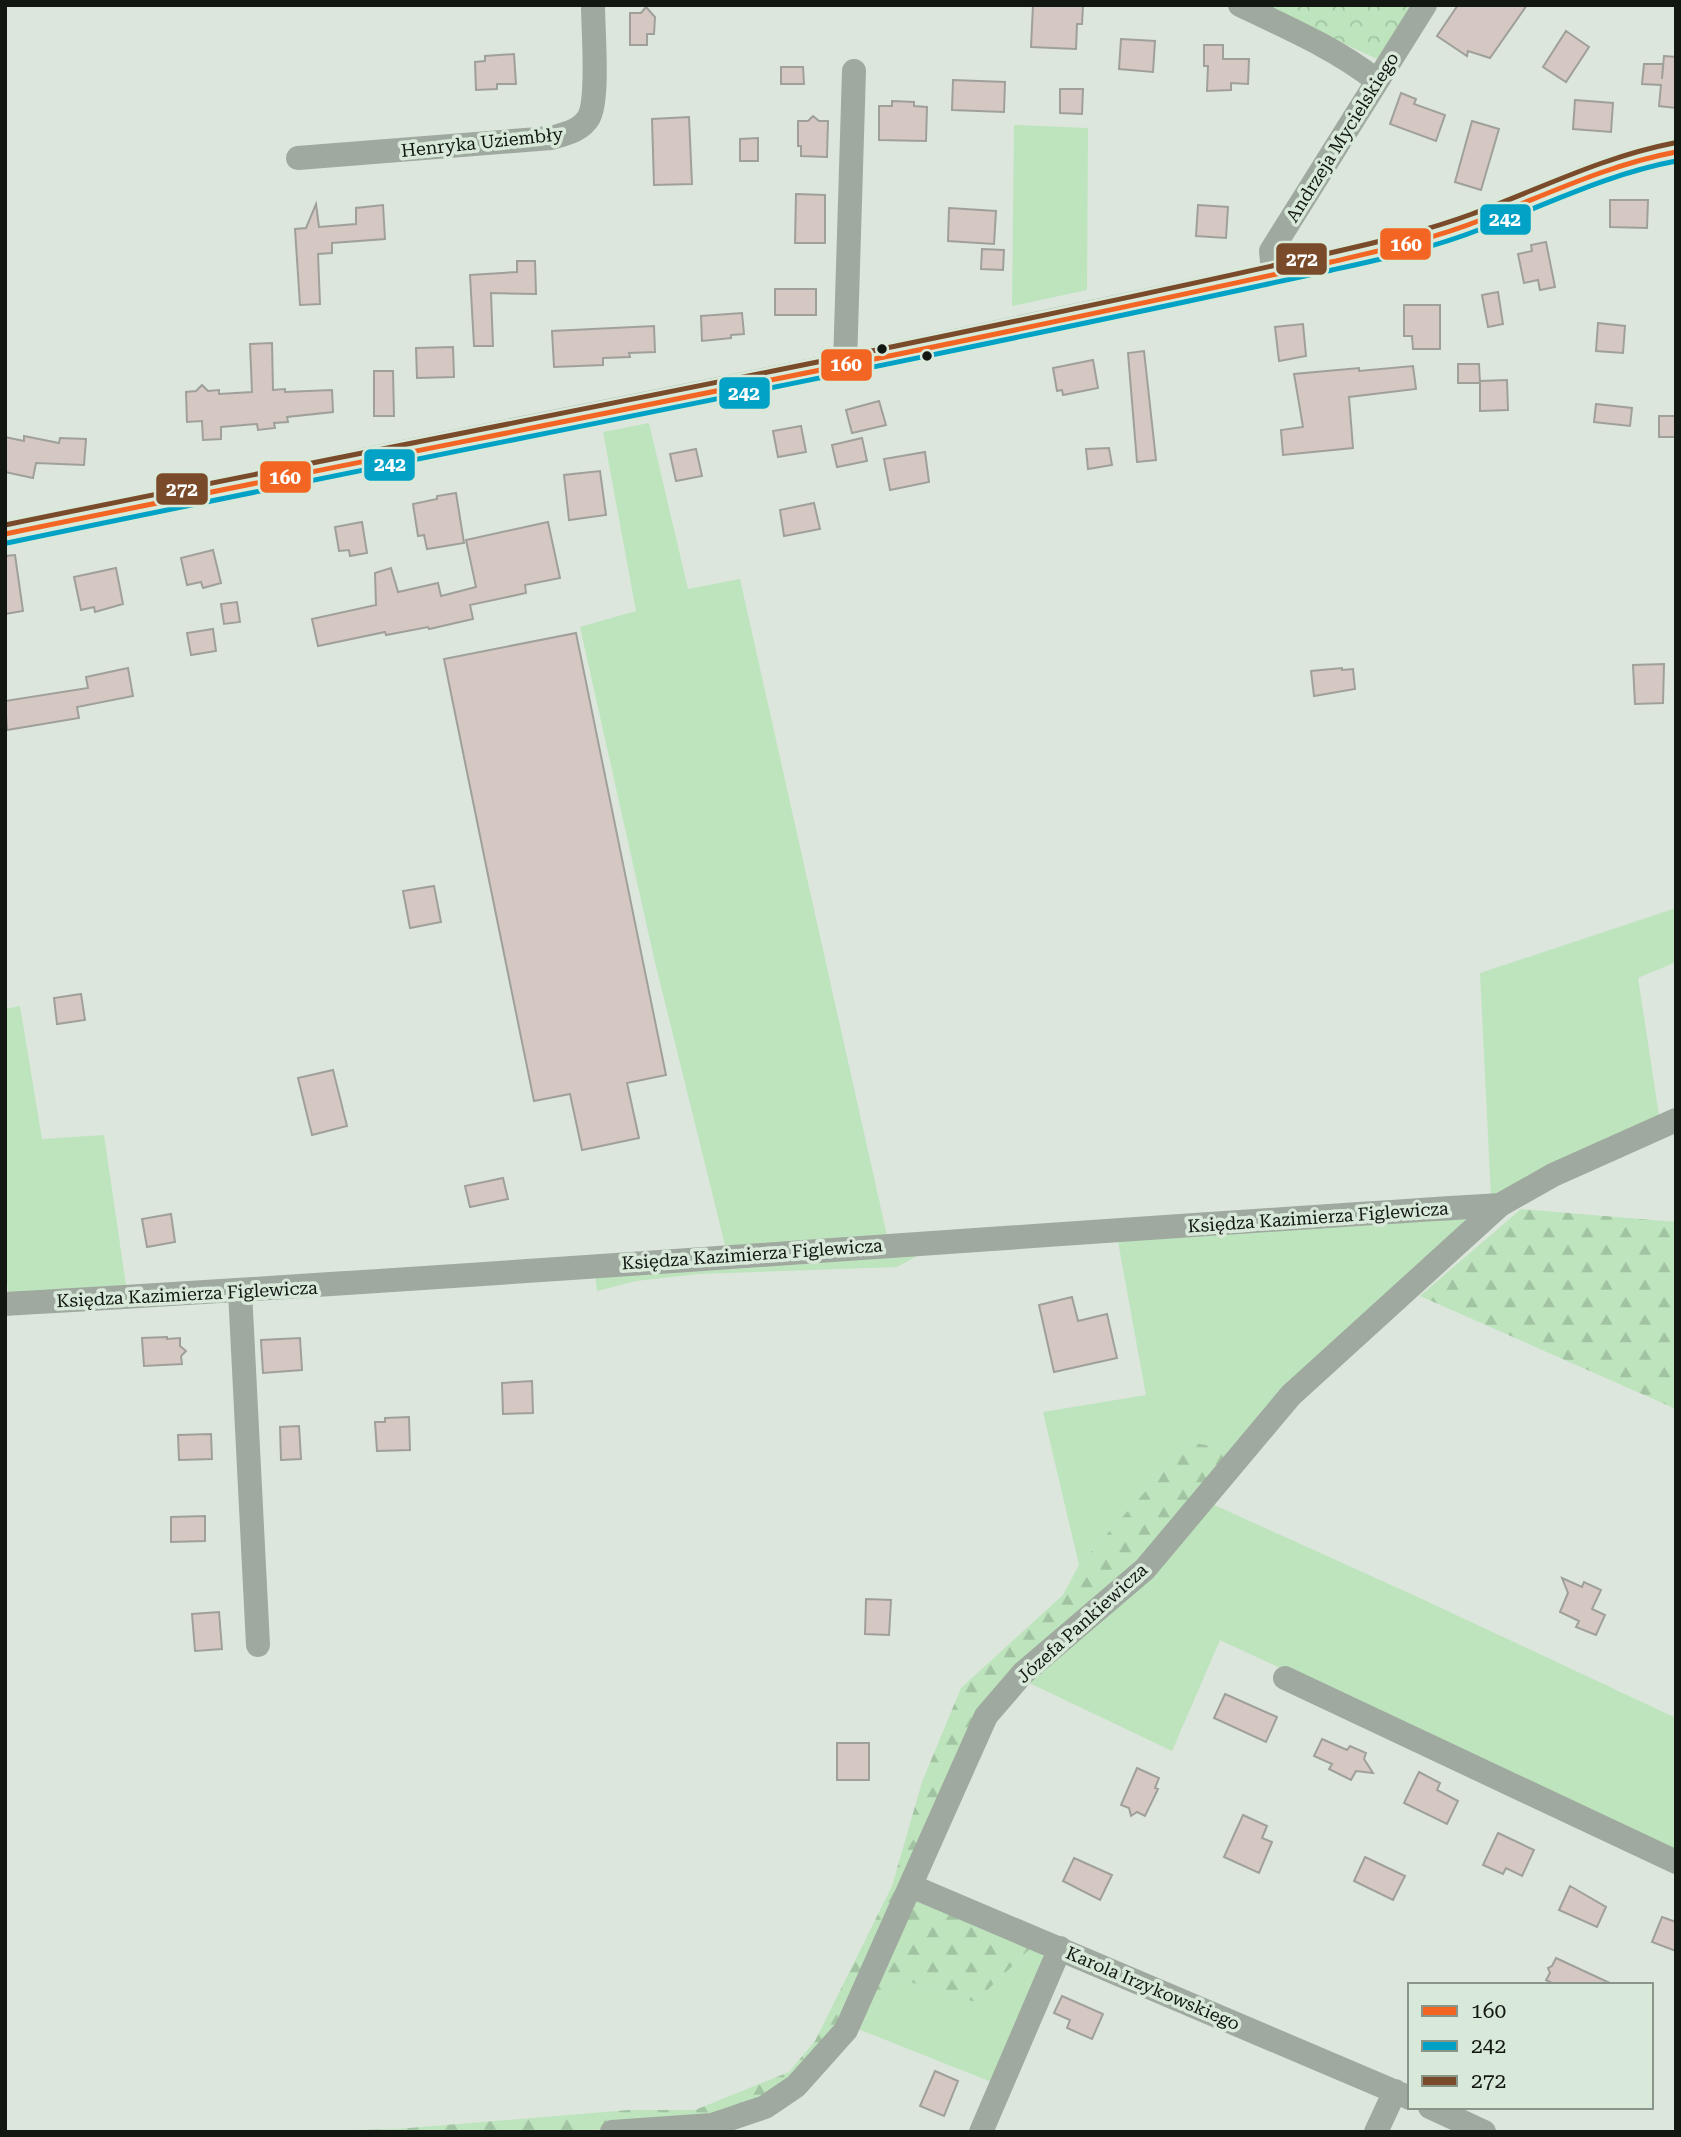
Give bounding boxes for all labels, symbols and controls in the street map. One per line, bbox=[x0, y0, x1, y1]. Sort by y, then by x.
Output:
street label: Andrzeja Mycielskiego bbox=[1281, 48, 1403, 226]
street label: Henryka Uziembły bbox=[400, 123, 564, 161]
line badge: 242 bbox=[1479, 203, 1532, 236]
text: 242 bbox=[1489, 208, 1521, 231]
line badge: 160 bbox=[1379, 227, 1432, 261]
text: 160 bbox=[1390, 233, 1422, 256]
line badge: 272 bbox=[1275, 242, 1328, 276]
text: 272 bbox=[1286, 248, 1318, 271]
unlabelled marker bbox=[875, 342, 889, 356]
line badge: 160 bbox=[820, 348, 873, 382]
unlabelled marker bbox=[920, 349, 934, 363]
text: 160 bbox=[830, 353, 862, 376]
line badge: 242 bbox=[718, 376, 771, 410]
text: 242 bbox=[728, 382, 760, 405]
line badge: 242 bbox=[363, 448, 416, 482]
text: 242 bbox=[374, 453, 406, 476]
line badge: 160 bbox=[259, 460, 312, 494]
text: 160 bbox=[269, 466, 301, 489]
line badge: 272 bbox=[155, 472, 209, 506]
text: 272 bbox=[166, 478, 198, 501]
street label: Księdza Kazimierza Figlewicza bbox=[1187, 1197, 1450, 1237]
street label: Księdza Kazimierza Figlewicza bbox=[621, 1234, 884, 1274]
street label: Księdza Kazimierza Figlewicza bbox=[56, 1277, 318, 1311]
street label: Józefa Pankiewicza bbox=[1012, 1559, 1152, 1687]
street label: Karola Irzykowskiego bbox=[1063, 1942, 1243, 2034]
legend bbox=[1408, 1983, 1653, 2109]
text: 160 bbox=[1471, 1999, 1506, 2023]
text: 242 bbox=[1471, 2034, 1506, 2058]
text: 272 bbox=[1471, 2069, 1506, 2093]

